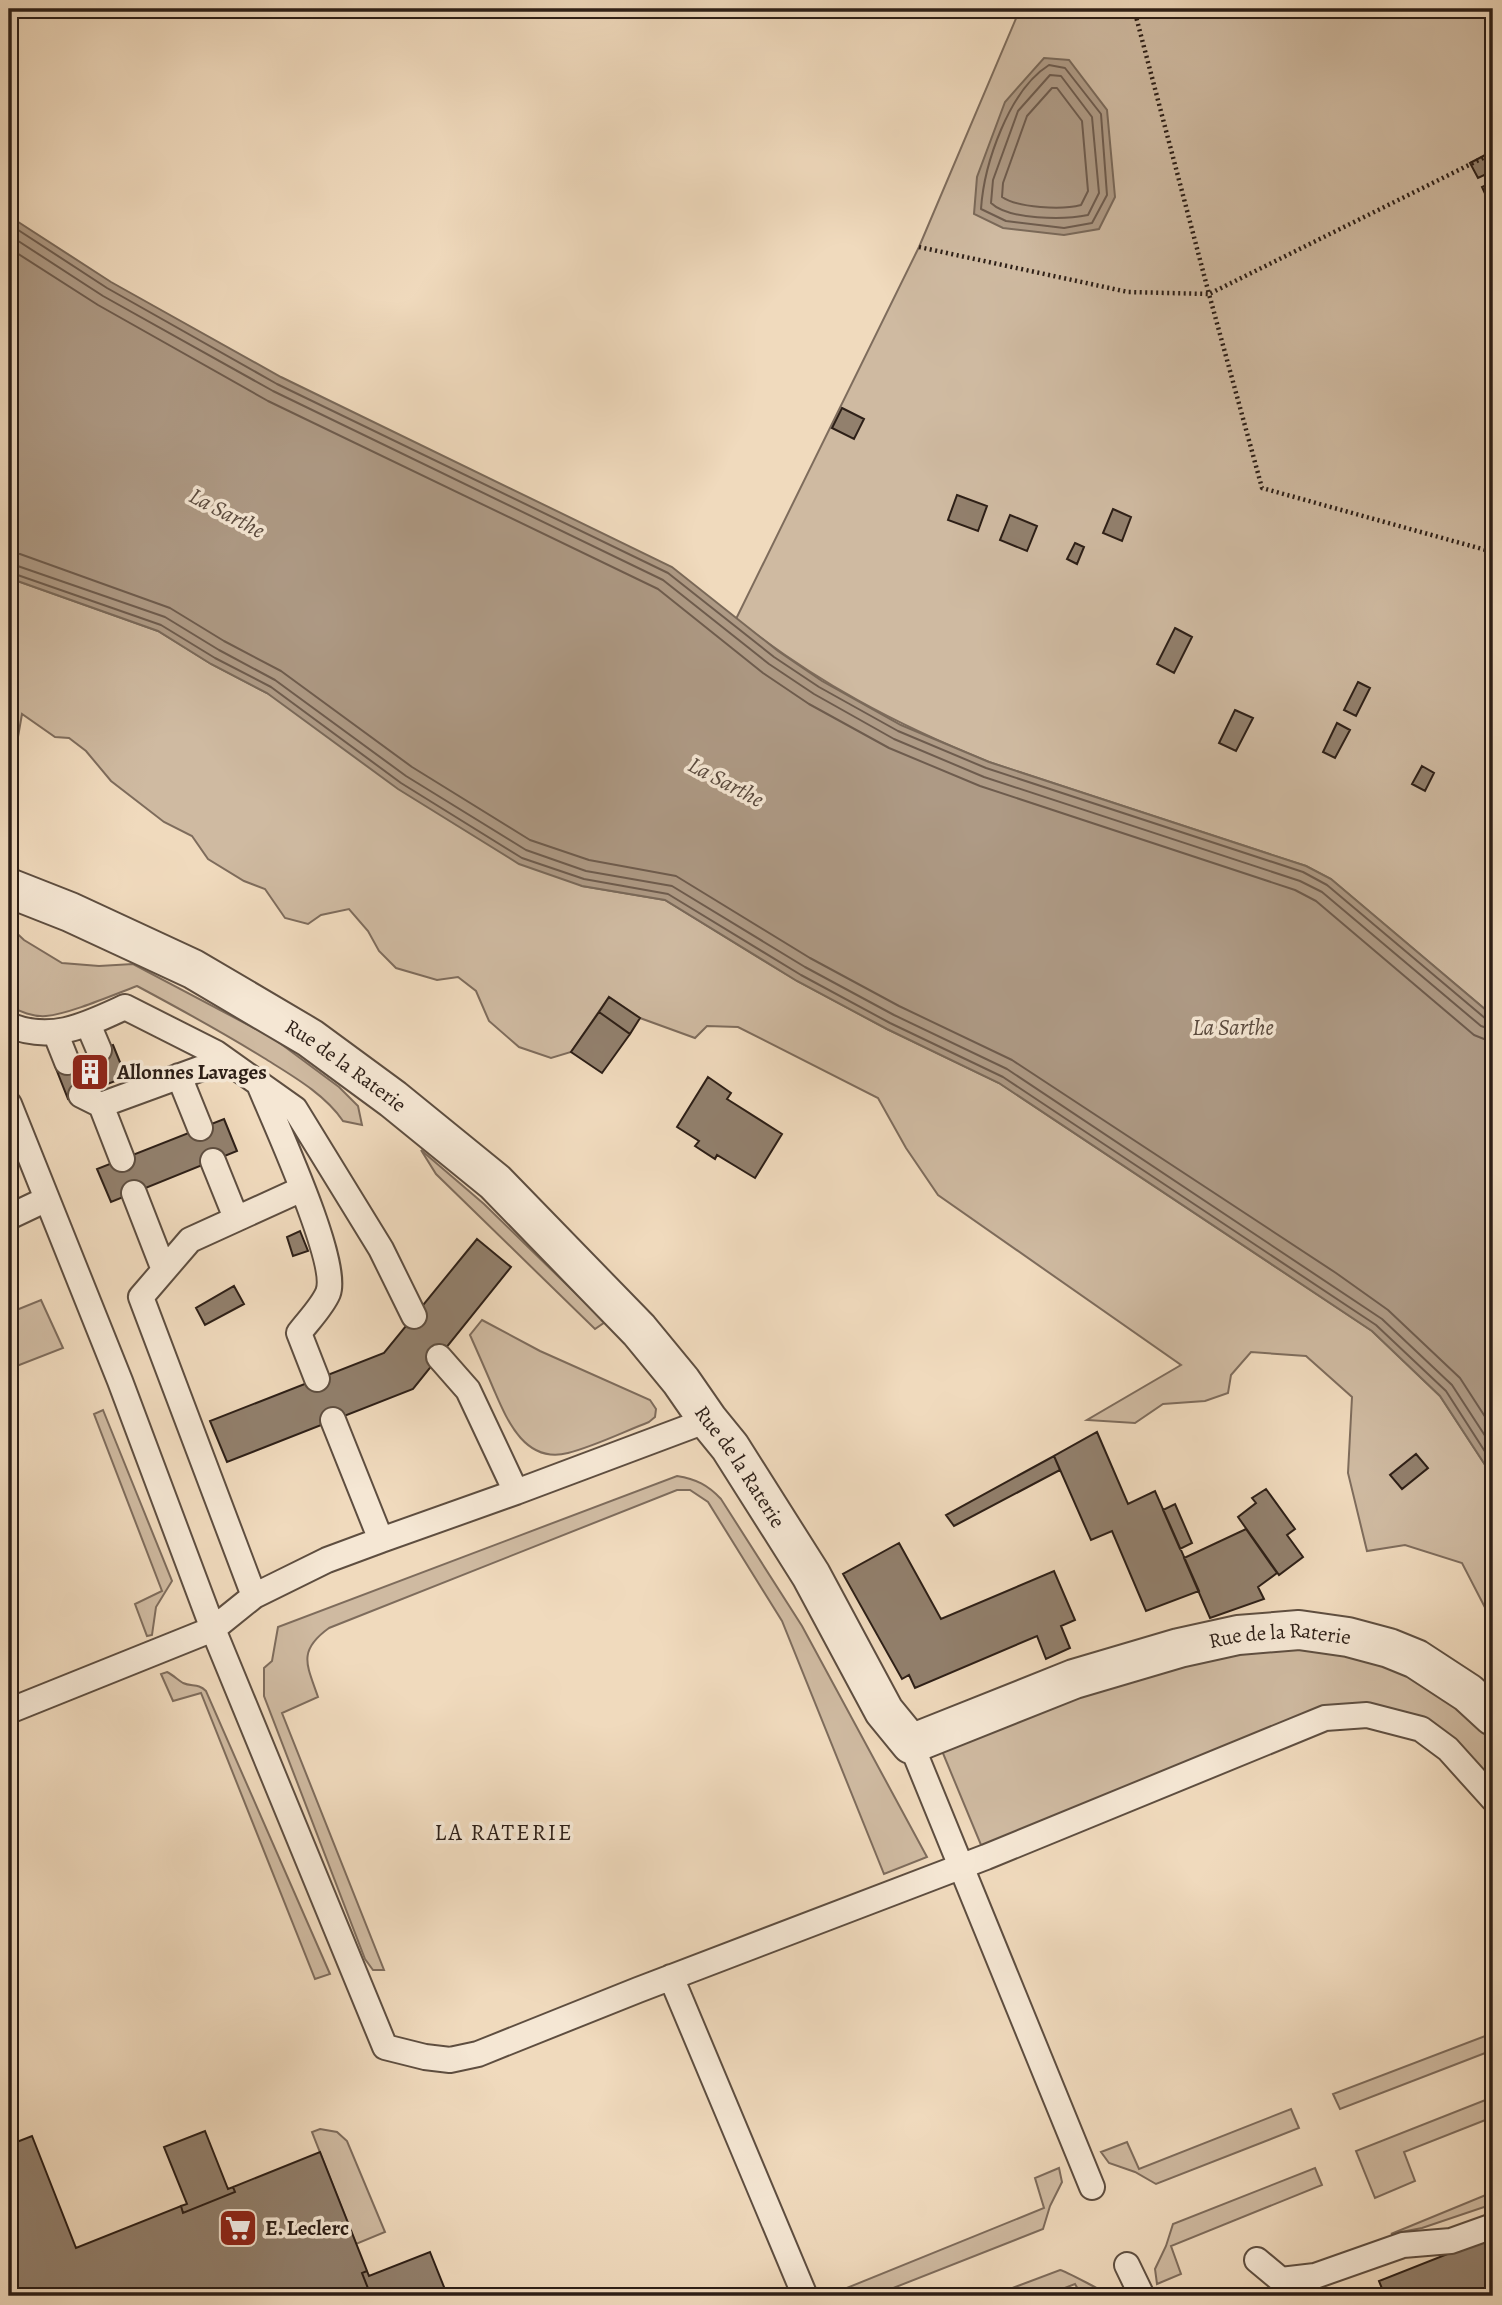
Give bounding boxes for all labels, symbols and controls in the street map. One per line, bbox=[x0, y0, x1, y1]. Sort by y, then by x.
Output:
water label: La Sarthe bbox=[184, 480, 270, 546]
water label: La Sarthe bbox=[683, 749, 769, 815]
street label: Rue de la Raterie bbox=[280, 1012, 412, 1118]
water label: La Sarthe bbox=[1192, 1012, 1274, 1043]
building icon: Allonnes Lavages bbox=[69, 1051, 111, 1093]
place label: Allonnes Lavages bbox=[116, 1058, 267, 1086]
street label: Rue de la Raterie bbox=[688, 1400, 792, 1533]
street label: Rue de la Raterie bbox=[1206, 1616, 1353, 1655]
district label: LA RATERIE bbox=[434, 1817, 574, 1848]
supermarket icon: E. Leclerc bbox=[217, 2207, 259, 2249]
place label: E. Leclerc bbox=[265, 2214, 349, 2242]

